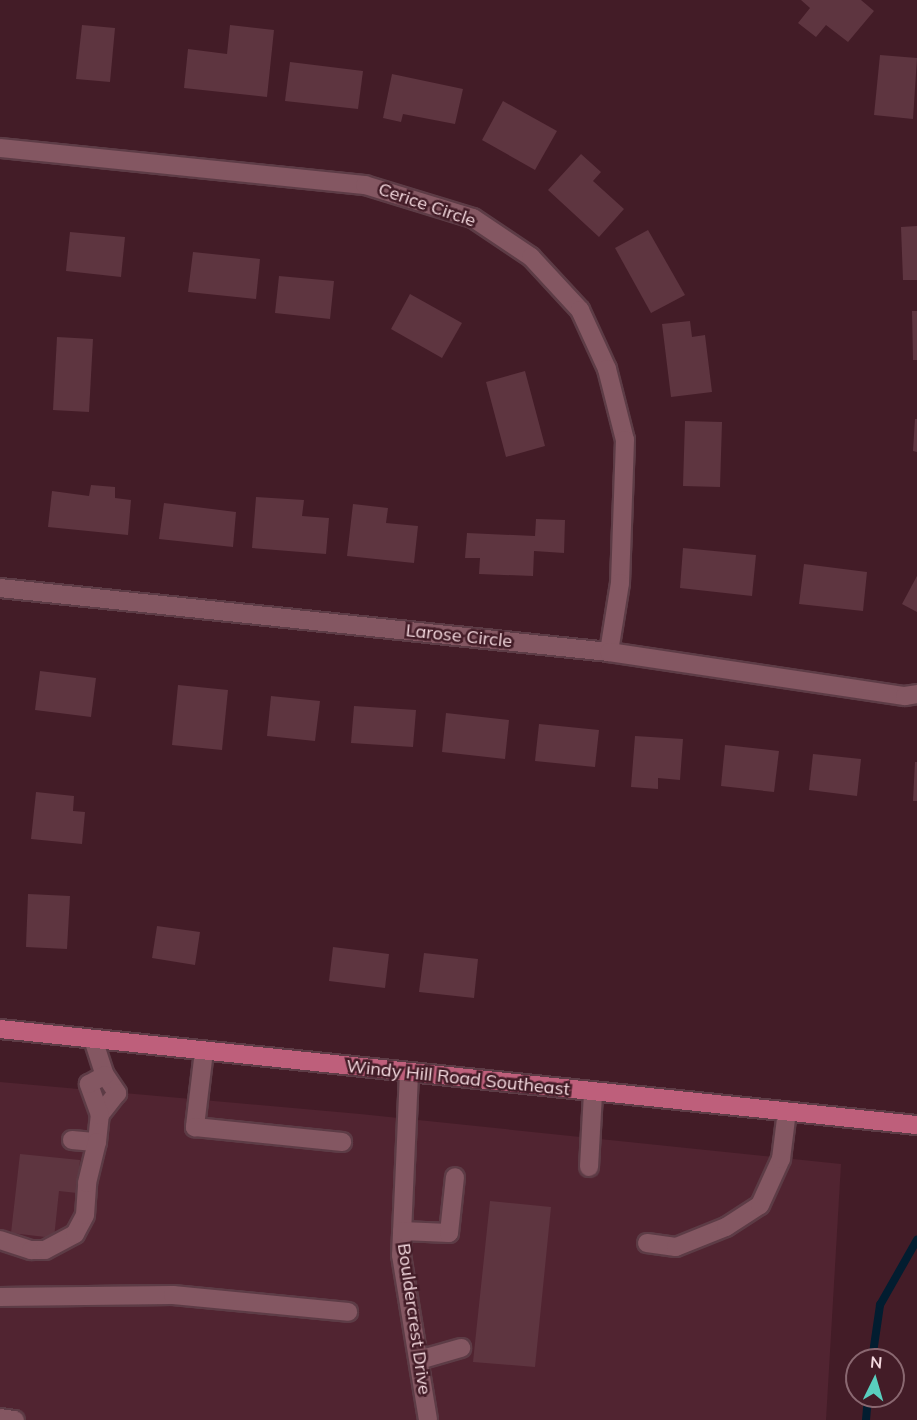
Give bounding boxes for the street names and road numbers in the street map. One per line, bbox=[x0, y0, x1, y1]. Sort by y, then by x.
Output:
street label: Cerice Circle bbox=[375, 178, 479, 232]
street label: Larose Circle bbox=[405, 620, 513, 652]
street label: Windy Hill Road Southeast bbox=[345, 1056, 571, 1100]
street label: Bouldercrest Drive bbox=[393, 1242, 435, 1396]

